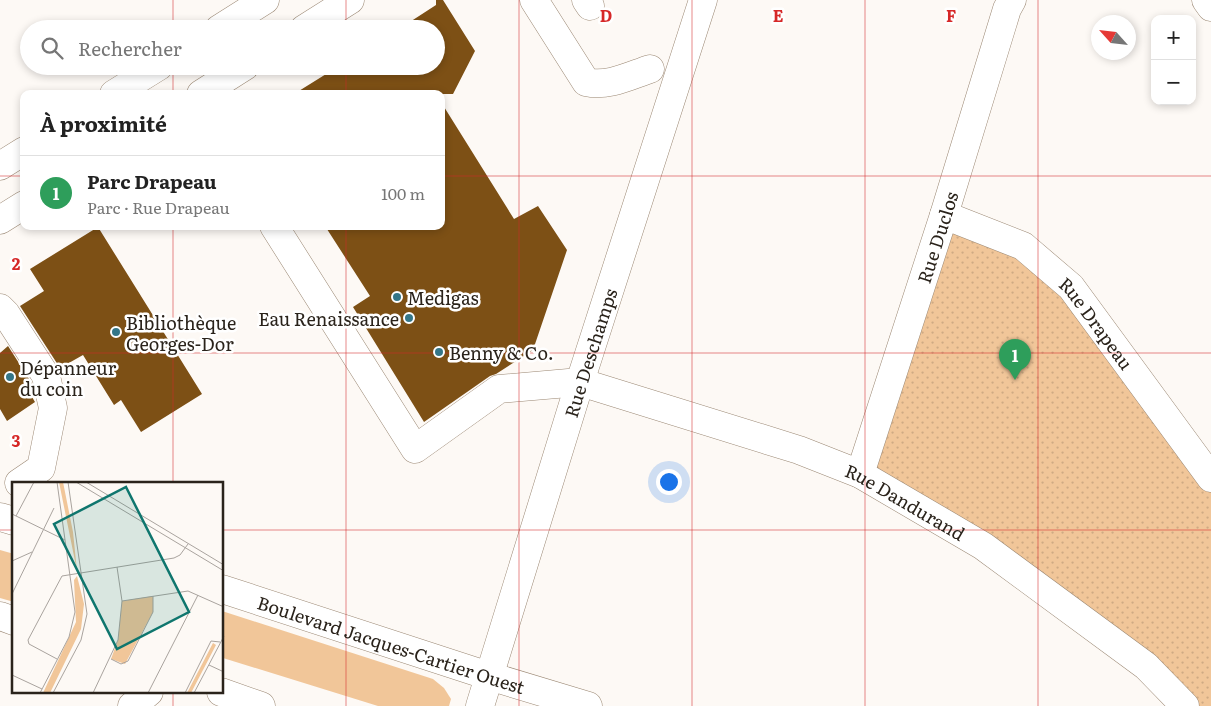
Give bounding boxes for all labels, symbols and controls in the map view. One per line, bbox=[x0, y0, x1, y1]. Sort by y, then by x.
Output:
text: D bbox=[600, 3, 612, 27]
text: E bbox=[773, 3, 784, 27]
text: F bbox=[946, 3, 956, 27]
north arrow bbox=[1091, 15, 1136, 60]
map controls bbox=[1151, 15, 1196, 105]
button: + bbox=[1151, 15, 1196, 60]
search box bbox=[20, 20, 445, 75]
icon: search bbox=[38, 34, 66, 62]
text: Rechercher bbox=[78, 34, 182, 62]
button: − bbox=[1151, 60, 1196, 105]
text: À proximité bbox=[40, 107, 167, 138]
text: Parc Drapeau bbox=[87, 167, 217, 195]
text: 1 bbox=[53, 181, 59, 205]
text: 100 m bbox=[381, 181, 425, 205]
street label: Rue Duclos bbox=[909, 188, 964, 286]
text: Parc · Rue Drapeau bbox=[87, 195, 230, 219]
text: 2 bbox=[12, 251, 21, 275]
street label: Rue Drapeau bbox=[1054, 270, 1140, 375]
place label: Medigas bbox=[407, 284, 479, 311]
street label: Rue Deschamps bbox=[556, 285, 623, 421]
marker: Medigas bbox=[391, 291, 403, 303]
place label: Eau Renaissance bbox=[258, 305, 399, 332]
place label: Bibliothèque Georges-Dor bbox=[126, 309, 236, 357]
marker: Eau Renaissance bbox=[403, 312, 415, 324]
marker: Bibliothèque Georges-Dor bbox=[110, 326, 122, 338]
place label: Benny & Co. bbox=[449, 339, 554, 366]
pin: 1 bbox=[999, 339, 1031, 380]
marker: Benny & Co. bbox=[433, 346, 445, 358]
place label: Dépanneur du coin bbox=[20, 354, 117, 402]
marker: Dépanneur du coin bbox=[4, 371, 16, 383]
text: 3 bbox=[12, 428, 21, 452]
street label: Rue Dandurand bbox=[841, 456, 971, 546]
your location bbox=[656, 469, 682, 495]
inset map bbox=[12, 482, 224, 694]
street label: Boulevard Jacques-Cartier Ouest bbox=[254, 588, 529, 700]

